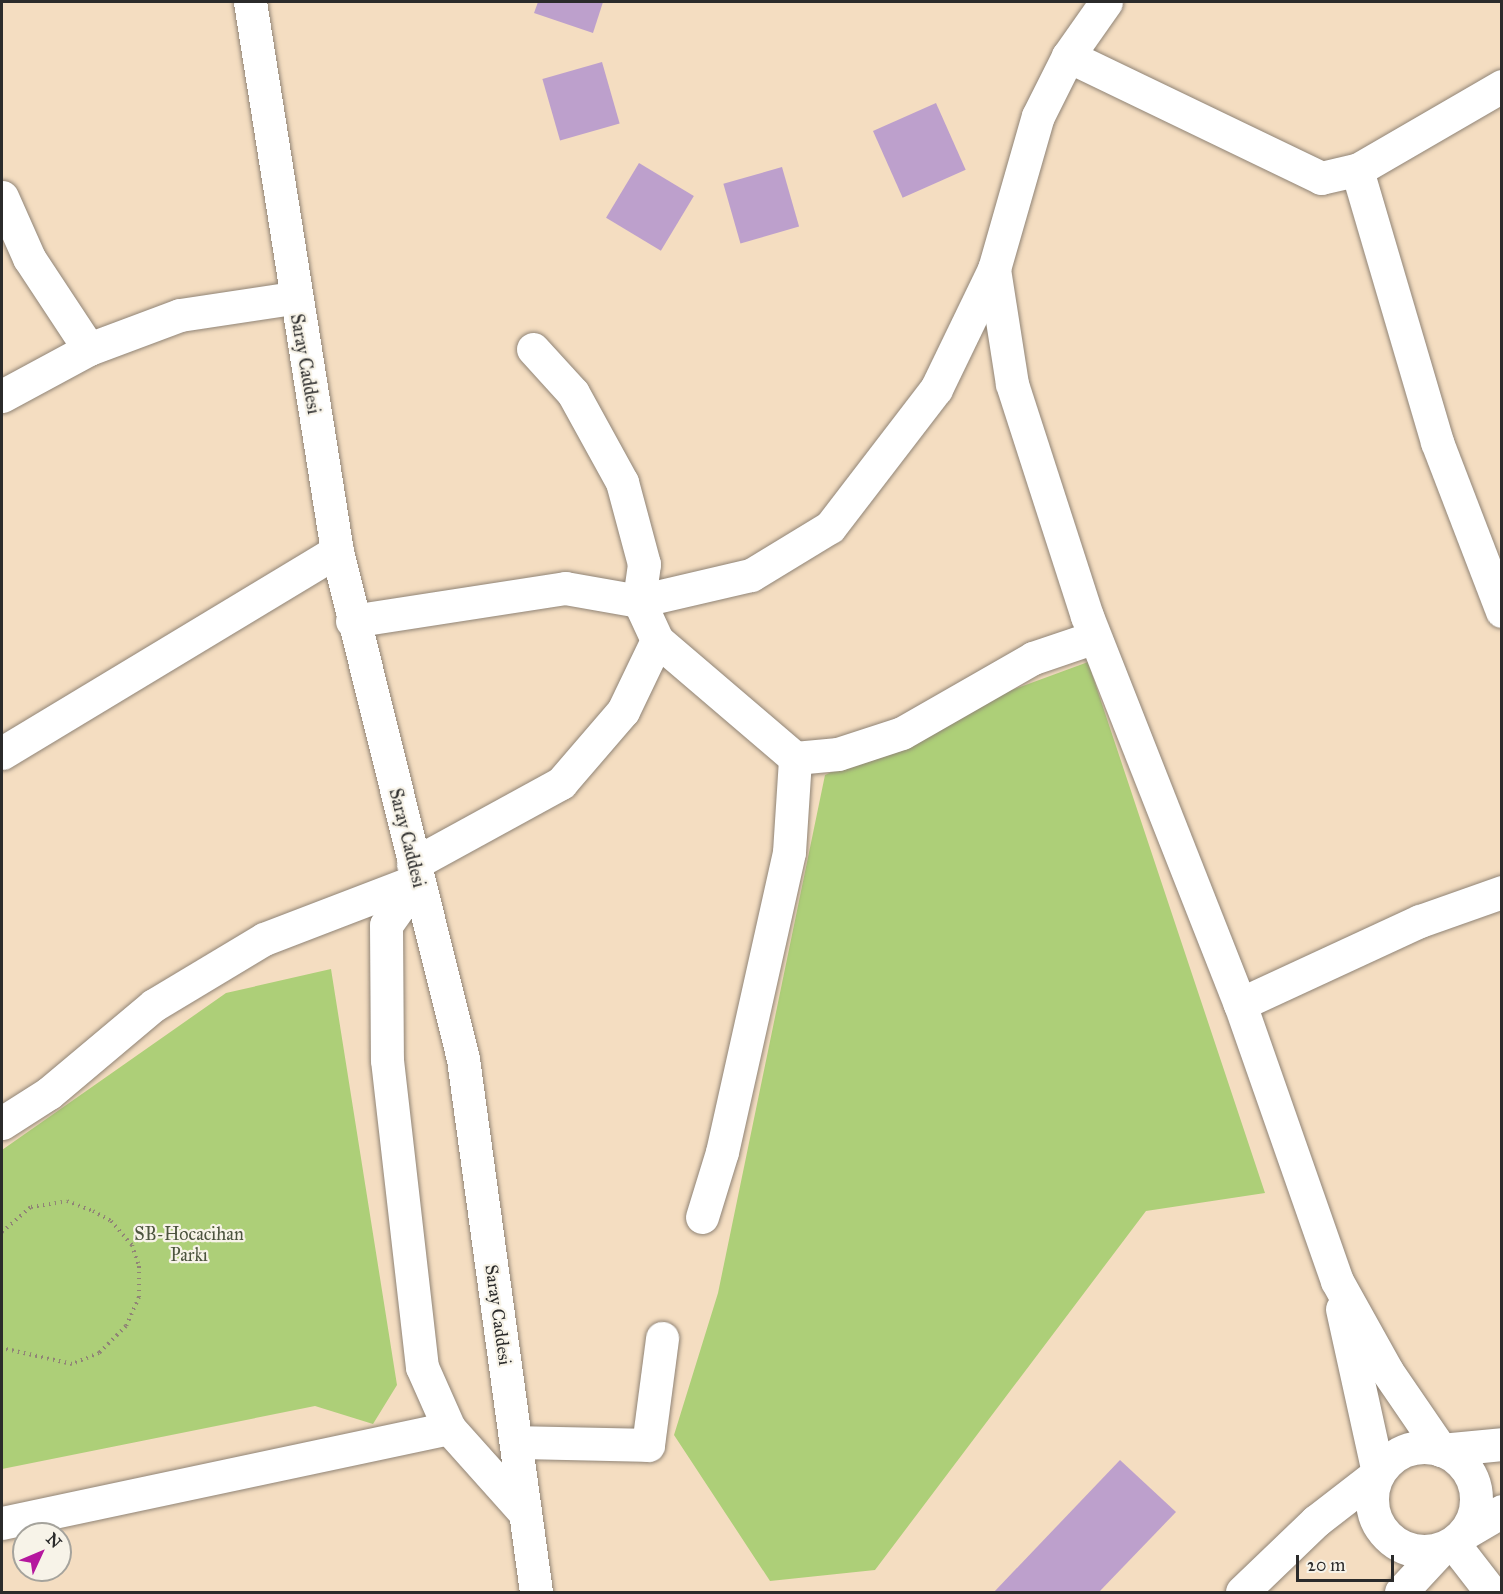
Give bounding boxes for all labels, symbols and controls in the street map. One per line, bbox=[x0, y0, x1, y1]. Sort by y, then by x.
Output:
street label: Saray Caddesi bbox=[286, 312, 324, 416]
street label: Saray Caddesi bbox=[384, 786, 430, 890]
park label: SB-Hocacihan Parkı bbox=[134, 1224, 244, 1266]
street label: Saray Caddesi bbox=[480, 1263, 516, 1367]
north arrow bbox=[12, 1522, 72, 1582]
text: N bbox=[42, 1529, 65, 1552]
scale bar bbox=[1299, 1543, 1396, 1581]
text: 20 m bbox=[1307, 1554, 1345, 1576]

